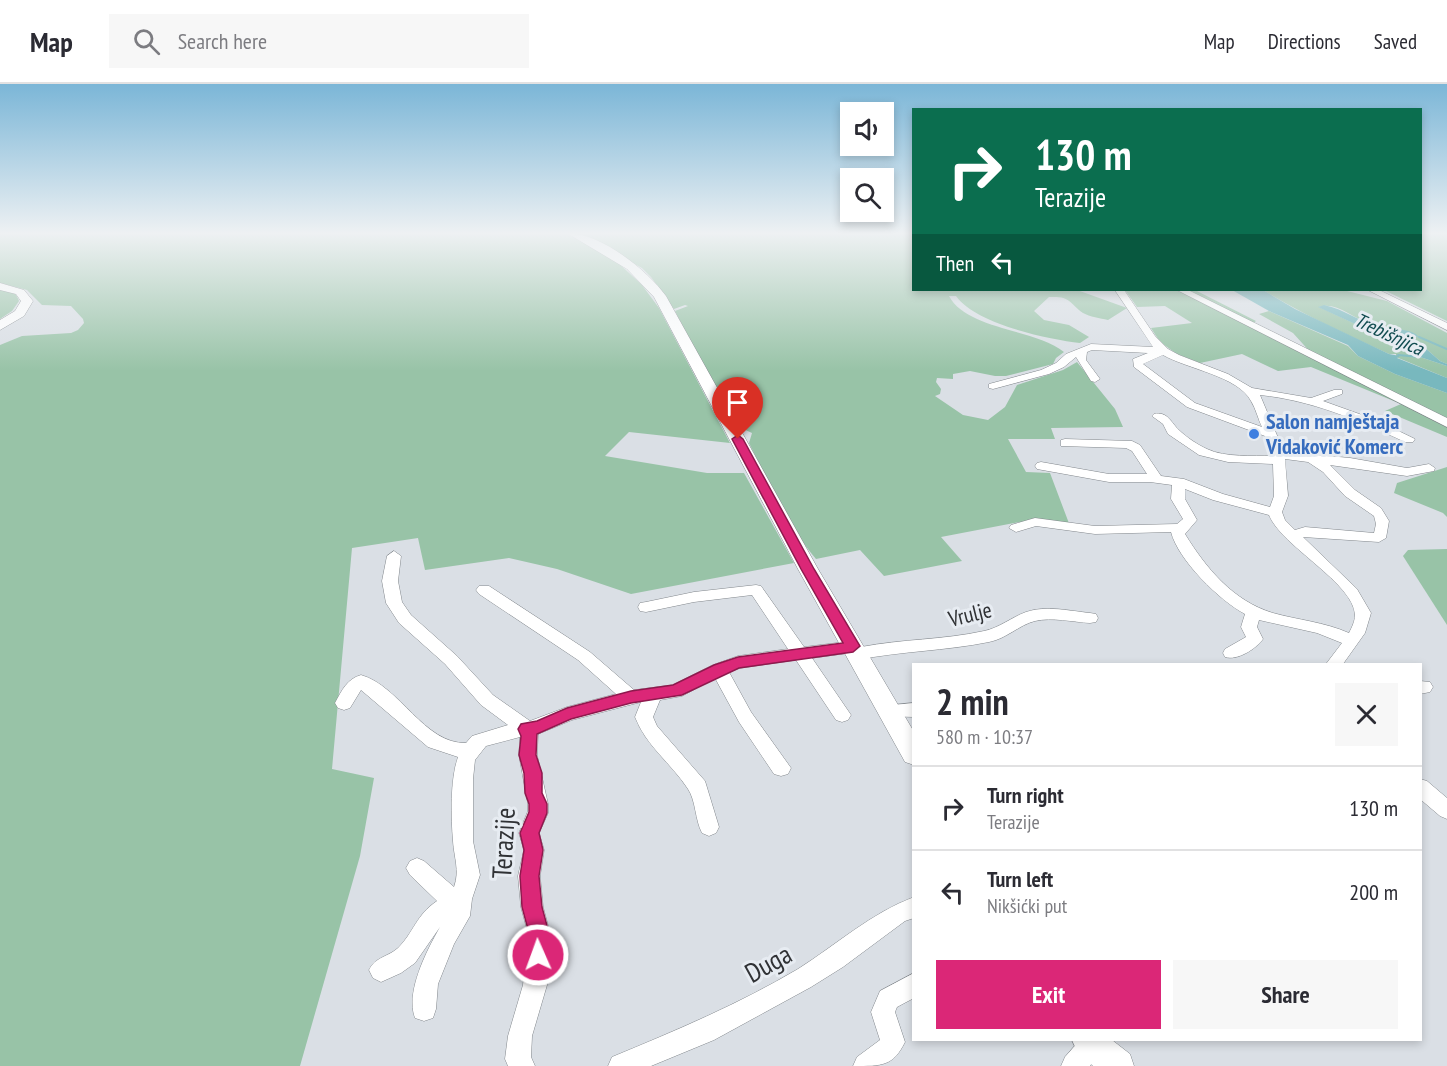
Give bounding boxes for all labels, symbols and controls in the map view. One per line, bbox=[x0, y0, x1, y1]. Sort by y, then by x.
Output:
search box bbox=[109, 14, 529, 68]
text: Map bbox=[30, 23, 73, 60]
icon: search bbox=[130, 25, 163, 58]
text: Search here bbox=[178, 27, 267, 55]
text: Map bbox=[1204, 28, 1235, 55]
text: Directions bbox=[1268, 28, 1341, 55]
text: Saved bbox=[1374, 28, 1417, 55]
map controls bbox=[840, 102, 894, 222]
button: sound bbox=[840, 102, 894, 156]
text: 130 m bbox=[1035, 127, 1132, 182]
icon: right bbox=[936, 132, 1014, 210]
button: search bbox=[840, 168, 894, 222]
text: Terazije bbox=[1035, 180, 1106, 214]
icon: left bbox=[986, 246, 1019, 279]
text: Then bbox=[936, 249, 974, 277]
water label: Trebišnjica bbox=[1350, 307, 1429, 362]
pin bbox=[712, 377, 763, 439]
icon: arrive bbox=[721, 386, 754, 419]
place label: Salon namještaja Vidaković Komerc bbox=[1265, 407, 1404, 460]
marker: Salon namještaja Vidaković Komerc bbox=[1247, 427, 1261, 441]
street label: Vrulje bbox=[944, 595, 995, 633]
text: 2 min bbox=[936, 678, 1009, 725]
button: close bbox=[1335, 683, 1398, 746]
text: 580 m · 10:37 bbox=[936, 724, 1033, 750]
text: Turn right bbox=[987, 781, 1064, 809]
icon: right bbox=[936, 792, 969, 825]
text: 130 m bbox=[1349, 794, 1398, 822]
street label: Terazije bbox=[484, 807, 522, 879]
text: Terazije bbox=[987, 809, 1040, 835]
text: Turn left bbox=[987, 865, 1053, 893]
icon: left bbox=[936, 876, 969, 909]
text: 200 m bbox=[1349, 878, 1398, 906]
text: Nikšićki put bbox=[987, 893, 1067, 919]
position arrow bbox=[506, 923, 570, 987]
street label: Duga bbox=[739, 936, 797, 990]
button: Exit bbox=[936, 960, 1161, 1029]
button: Share bbox=[1173, 960, 1398, 1029]

